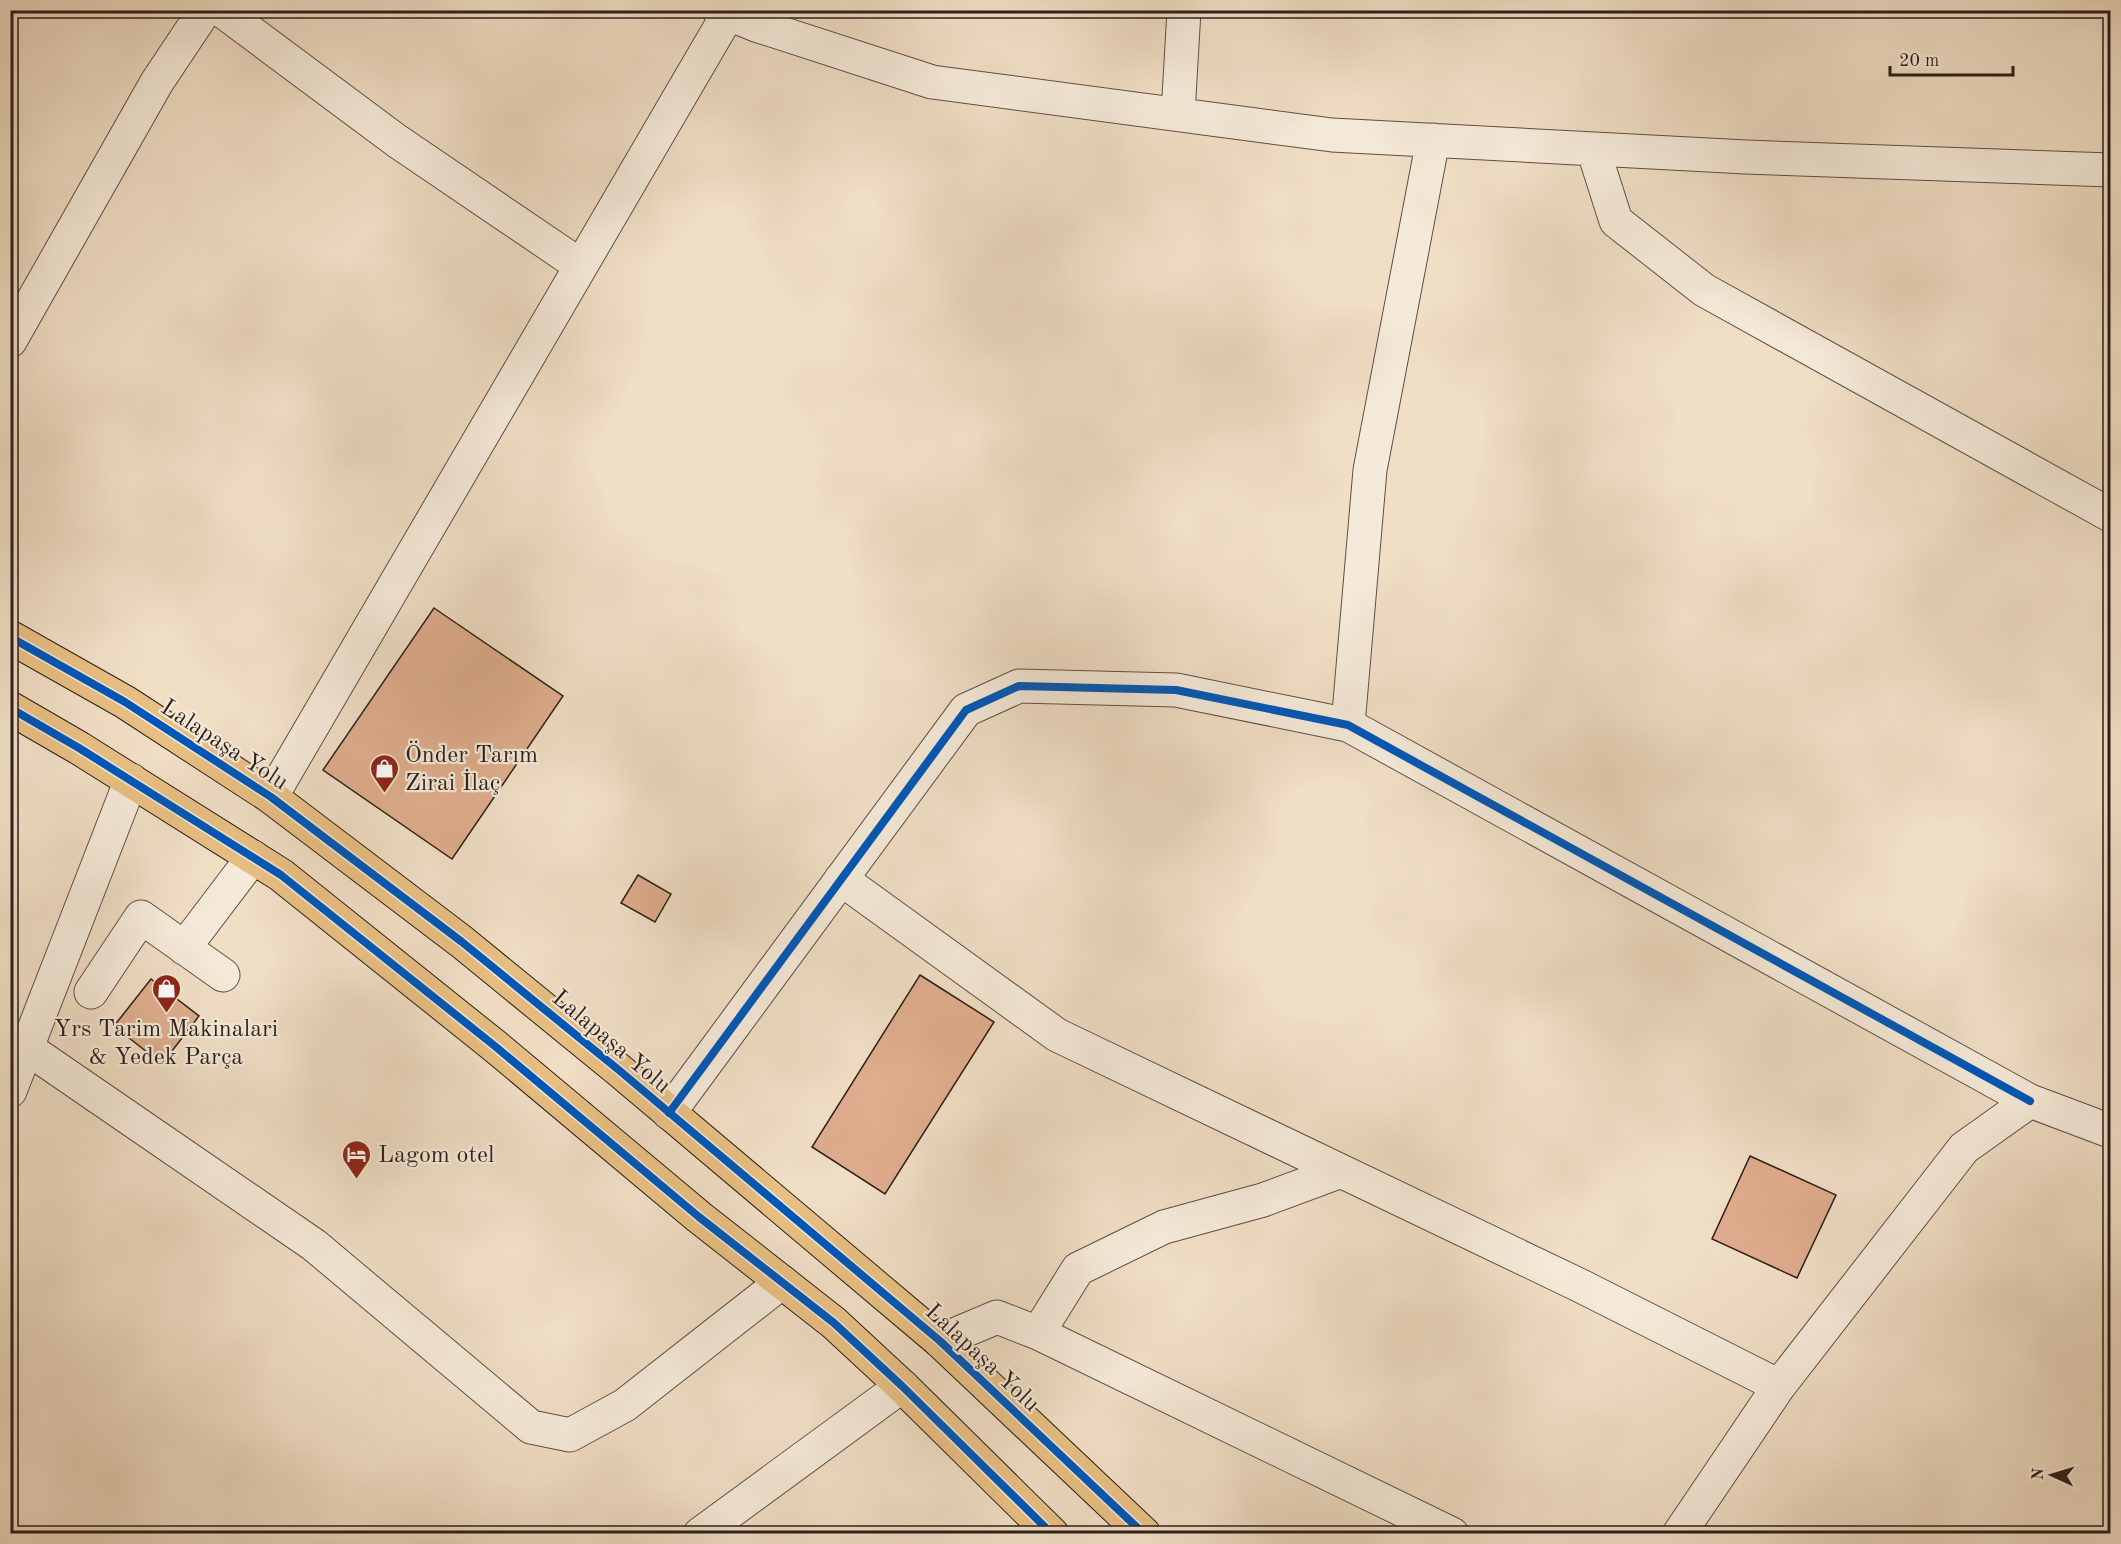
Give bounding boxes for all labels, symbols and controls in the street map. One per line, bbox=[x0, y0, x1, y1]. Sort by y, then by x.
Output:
scale bar bbox=[1890, 39, 2013, 77]
text: 20 m bbox=[1899, 52, 1939, 70]
street label: Lalapaşa Yolu bbox=[156, 696, 292, 796]
place label: Önder Tarım Zirai İlaç bbox=[405, 740, 538, 796]
shop icon: Önder Tarım Zirai İlaç bbox=[368, 752, 400, 794]
shop icon: Yrs Tarim Makinalari & Yedek Parça bbox=[150, 972, 182, 1014]
street label: Lalapaşa Yolu bbox=[547, 986, 675, 1099]
place label: Yrs Tarim Makinalari & Yedek Parça bbox=[54, 1018, 278, 1070]
hotel icon: Lagom otel bbox=[341, 1138, 373, 1180]
place label: Lagom otel bbox=[378, 1144, 494, 1168]
street label: Lalapaşa Yolu bbox=[920, 1300, 1044, 1417]
north arrow bbox=[2022, 1445, 2082, 1505]
text: N bbox=[2031, 1467, 2047, 1481]

